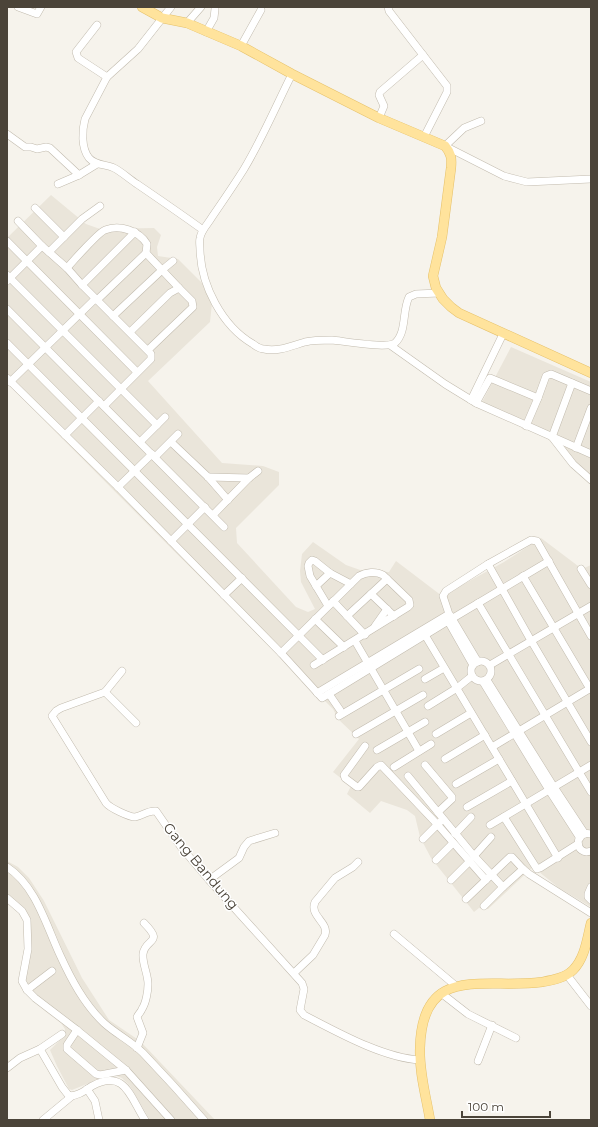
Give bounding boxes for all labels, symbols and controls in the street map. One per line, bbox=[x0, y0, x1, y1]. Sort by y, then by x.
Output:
street label: Gang Bandung bbox=[159, 819, 243, 913]
scale bar bbox=[462, 1093, 550, 1119]
text: 100 m bbox=[468, 1099, 504, 1114]

